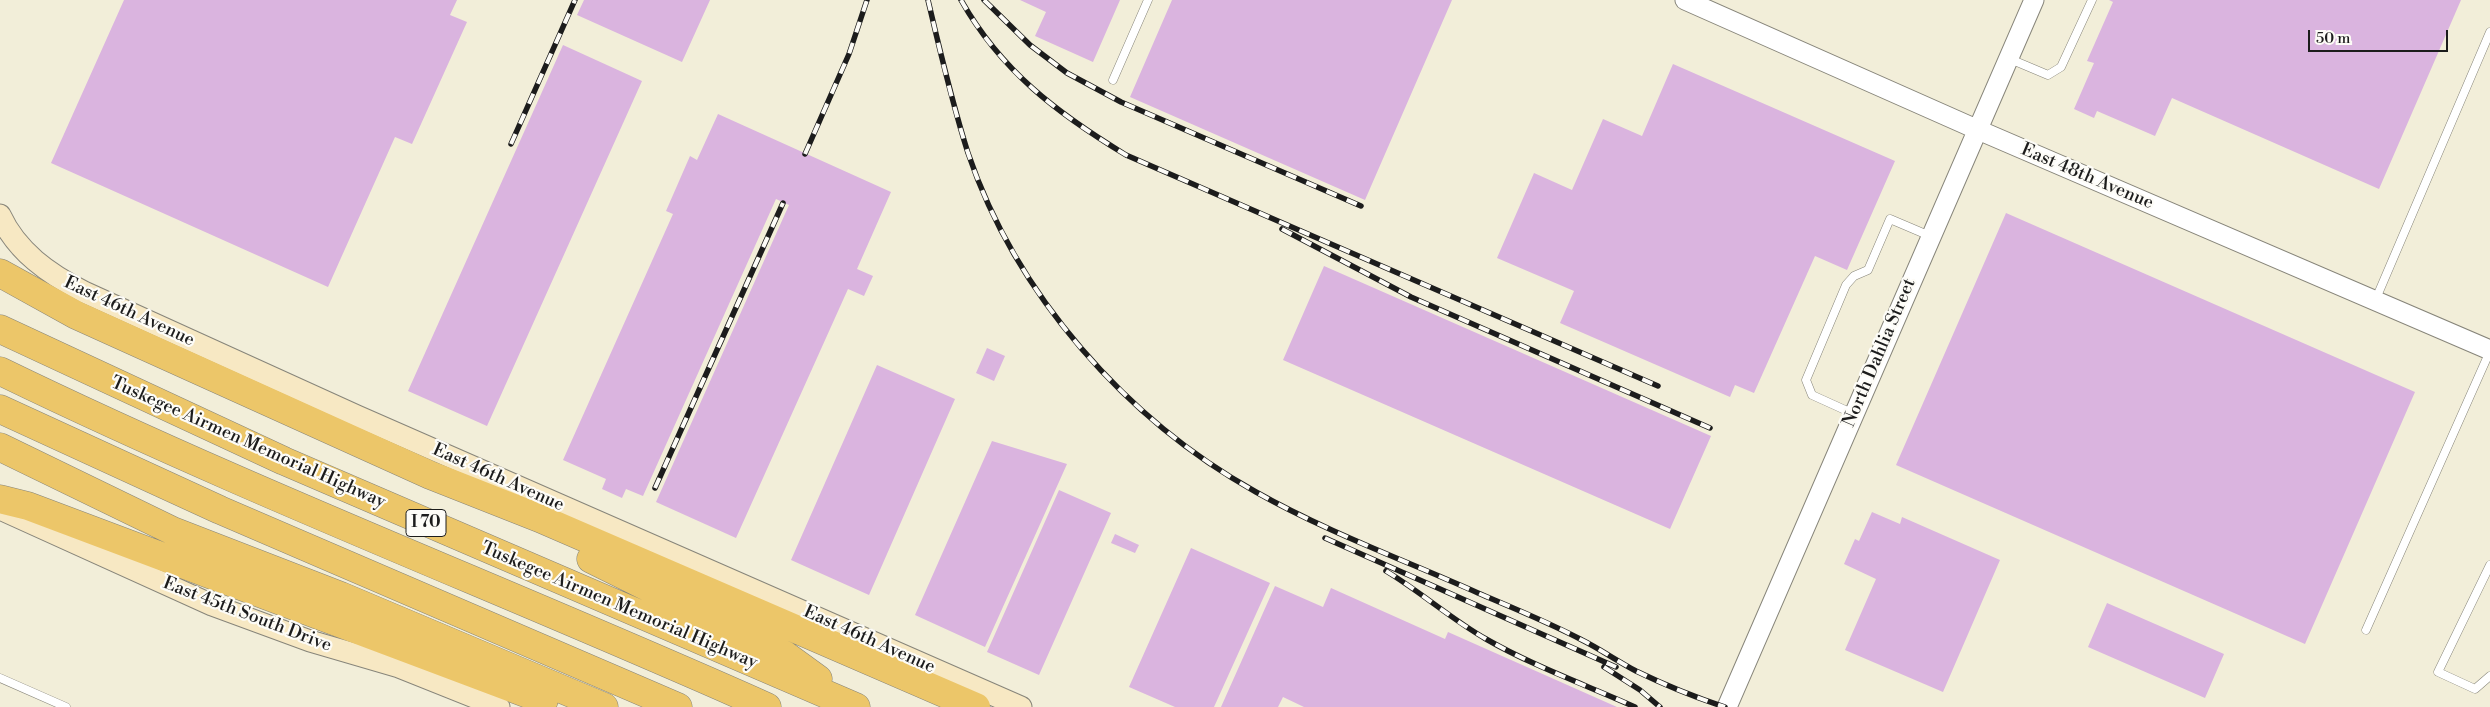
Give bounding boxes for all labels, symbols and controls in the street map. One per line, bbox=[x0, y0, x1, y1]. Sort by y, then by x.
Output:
scale bar bbox=[2310, 20, 2450, 52]
text: 50 m bbox=[2316, 29, 2350, 48]
street label: East 48th Avenue bbox=[2018, 139, 2156, 215]
street label: East 46th Avenue bbox=[60, 272, 198, 352]
street label: North Dahlia Street bbox=[1839, 275, 1921, 431]
street label: Tuskegee Airmen Memorial Highway bbox=[107, 373, 389, 513]
street label: East 46th Avenue bbox=[429, 439, 567, 517]
road number: I 70 bbox=[406, 509, 446, 536]
street label: Tuskegee Airmen Memorial Highway bbox=[478, 538, 760, 674]
street label: East 45th South Drive bbox=[160, 573, 334, 657]
street label: East 46th Avenue bbox=[800, 601, 938, 679]

